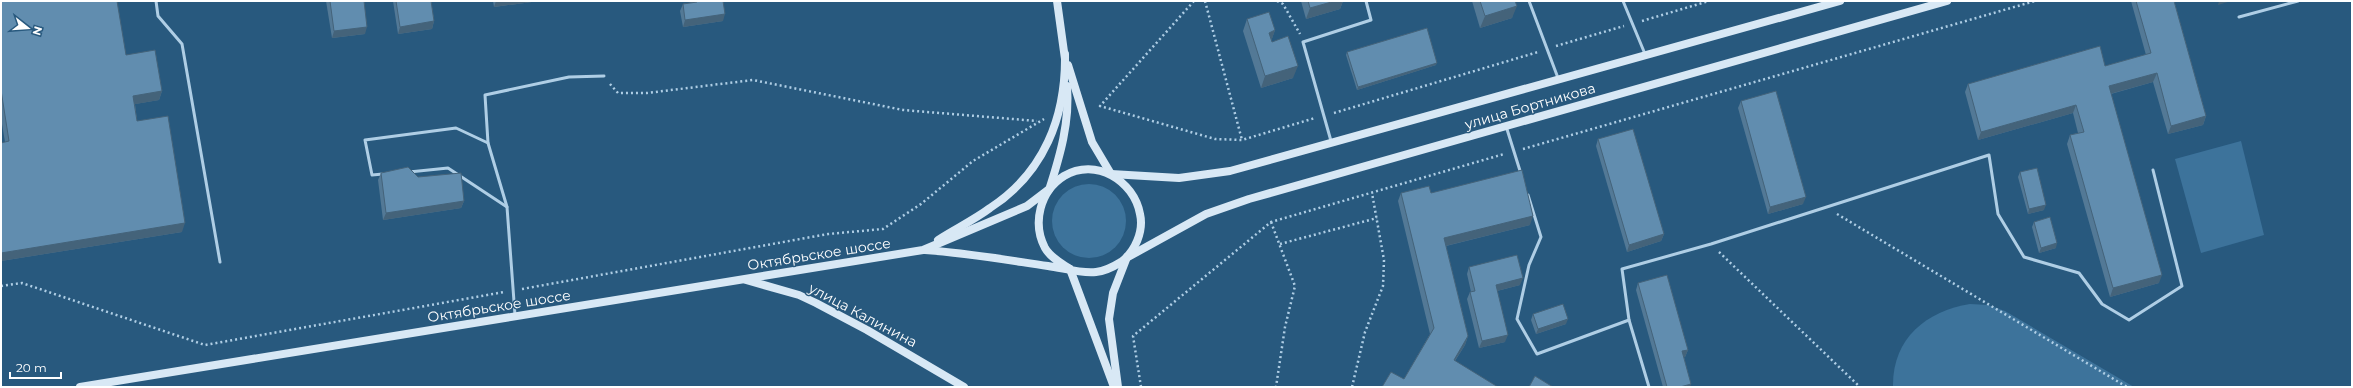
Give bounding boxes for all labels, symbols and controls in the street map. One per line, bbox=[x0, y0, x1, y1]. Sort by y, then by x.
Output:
north arrow bbox=[8, 8, 48, 48]
text: N bbox=[30, 25, 46, 37]
street label: улица Бортникова bbox=[1462, 79, 1597, 134]
street label: Октябрьское шоссе bbox=[746, 234, 892, 274]
street label: улица Калинина bbox=[805, 278, 920, 351]
street label: Октябрьское шоссе bbox=[426, 286, 572, 326]
scale bar bbox=[10, 354, 61, 380]
text: 20 m bbox=[16, 360, 47, 375]

